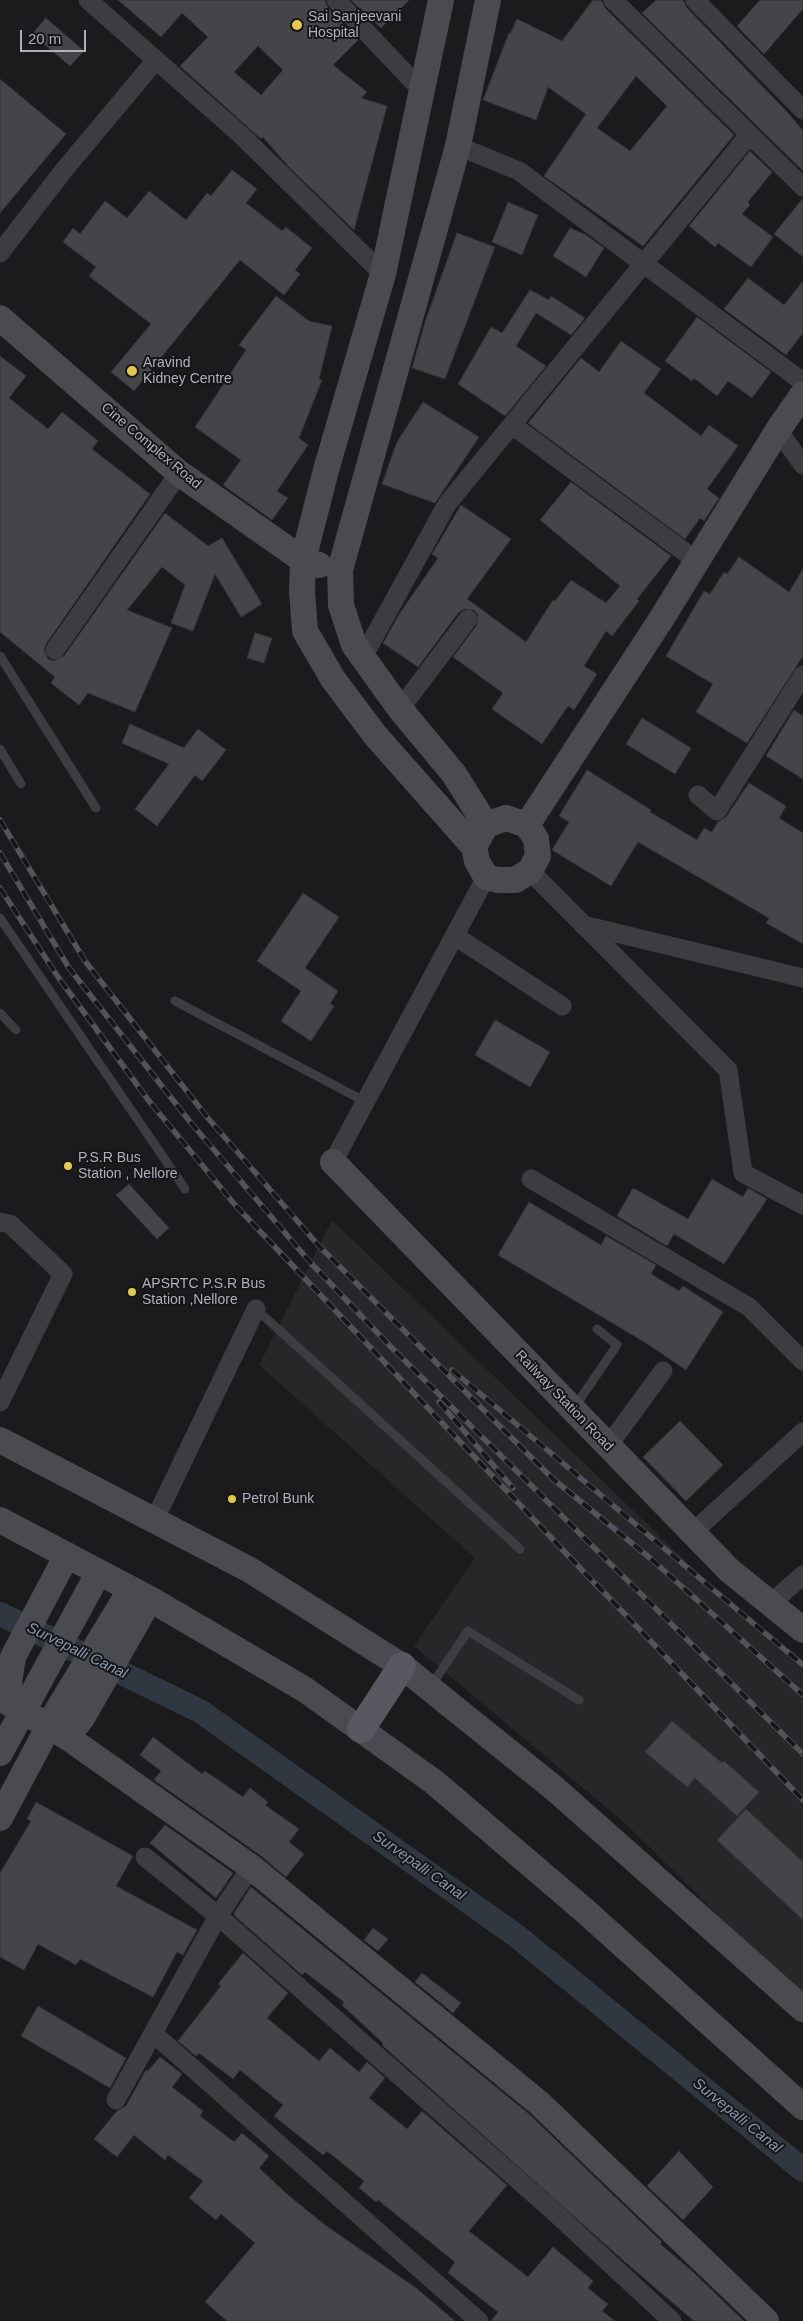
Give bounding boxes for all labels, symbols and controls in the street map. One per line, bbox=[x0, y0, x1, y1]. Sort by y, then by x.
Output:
place label: Sai Sanjeevani Hospital bbox=[308, 9, 401, 41]
marker: Sai Sanjeevani Hospital bbox=[290, 18, 304, 32]
scale bar bbox=[22, 20, 89, 52]
text: 20 m bbox=[28, 30, 61, 47]
place label: Aravind Kidney Centre bbox=[143, 355, 232, 388]
marker: Aravind Kidney Centre bbox=[125, 364, 139, 378]
street label: Cine Complex Road bbox=[98, 399, 204, 493]
place label: P.S.R Bus Station , Nellore bbox=[78, 1150, 178, 1182]
marker: P.S.R Bus Station , Nellore bbox=[62, 1160, 74, 1172]
place label: APSRTC P.S.R Bus Station ,Nellore bbox=[142, 1276, 265, 1308]
marker: APSRTC P.S.R Bus Station ,Nellore bbox=[126, 1286, 138, 1298]
street label: Railway Station Road bbox=[511, 1347, 617, 1455]
place label: Petrol Bunk bbox=[242, 1491, 314, 1507]
marker: Petrol Bunk bbox=[226, 1493, 238, 1505]
water label: Survepalli Canal bbox=[24, 1619, 130, 1683]
water label: Survepalli Canal bbox=[369, 1827, 469, 1905]
water label: Survepalli Canal bbox=[689, 2075, 785, 2157]

